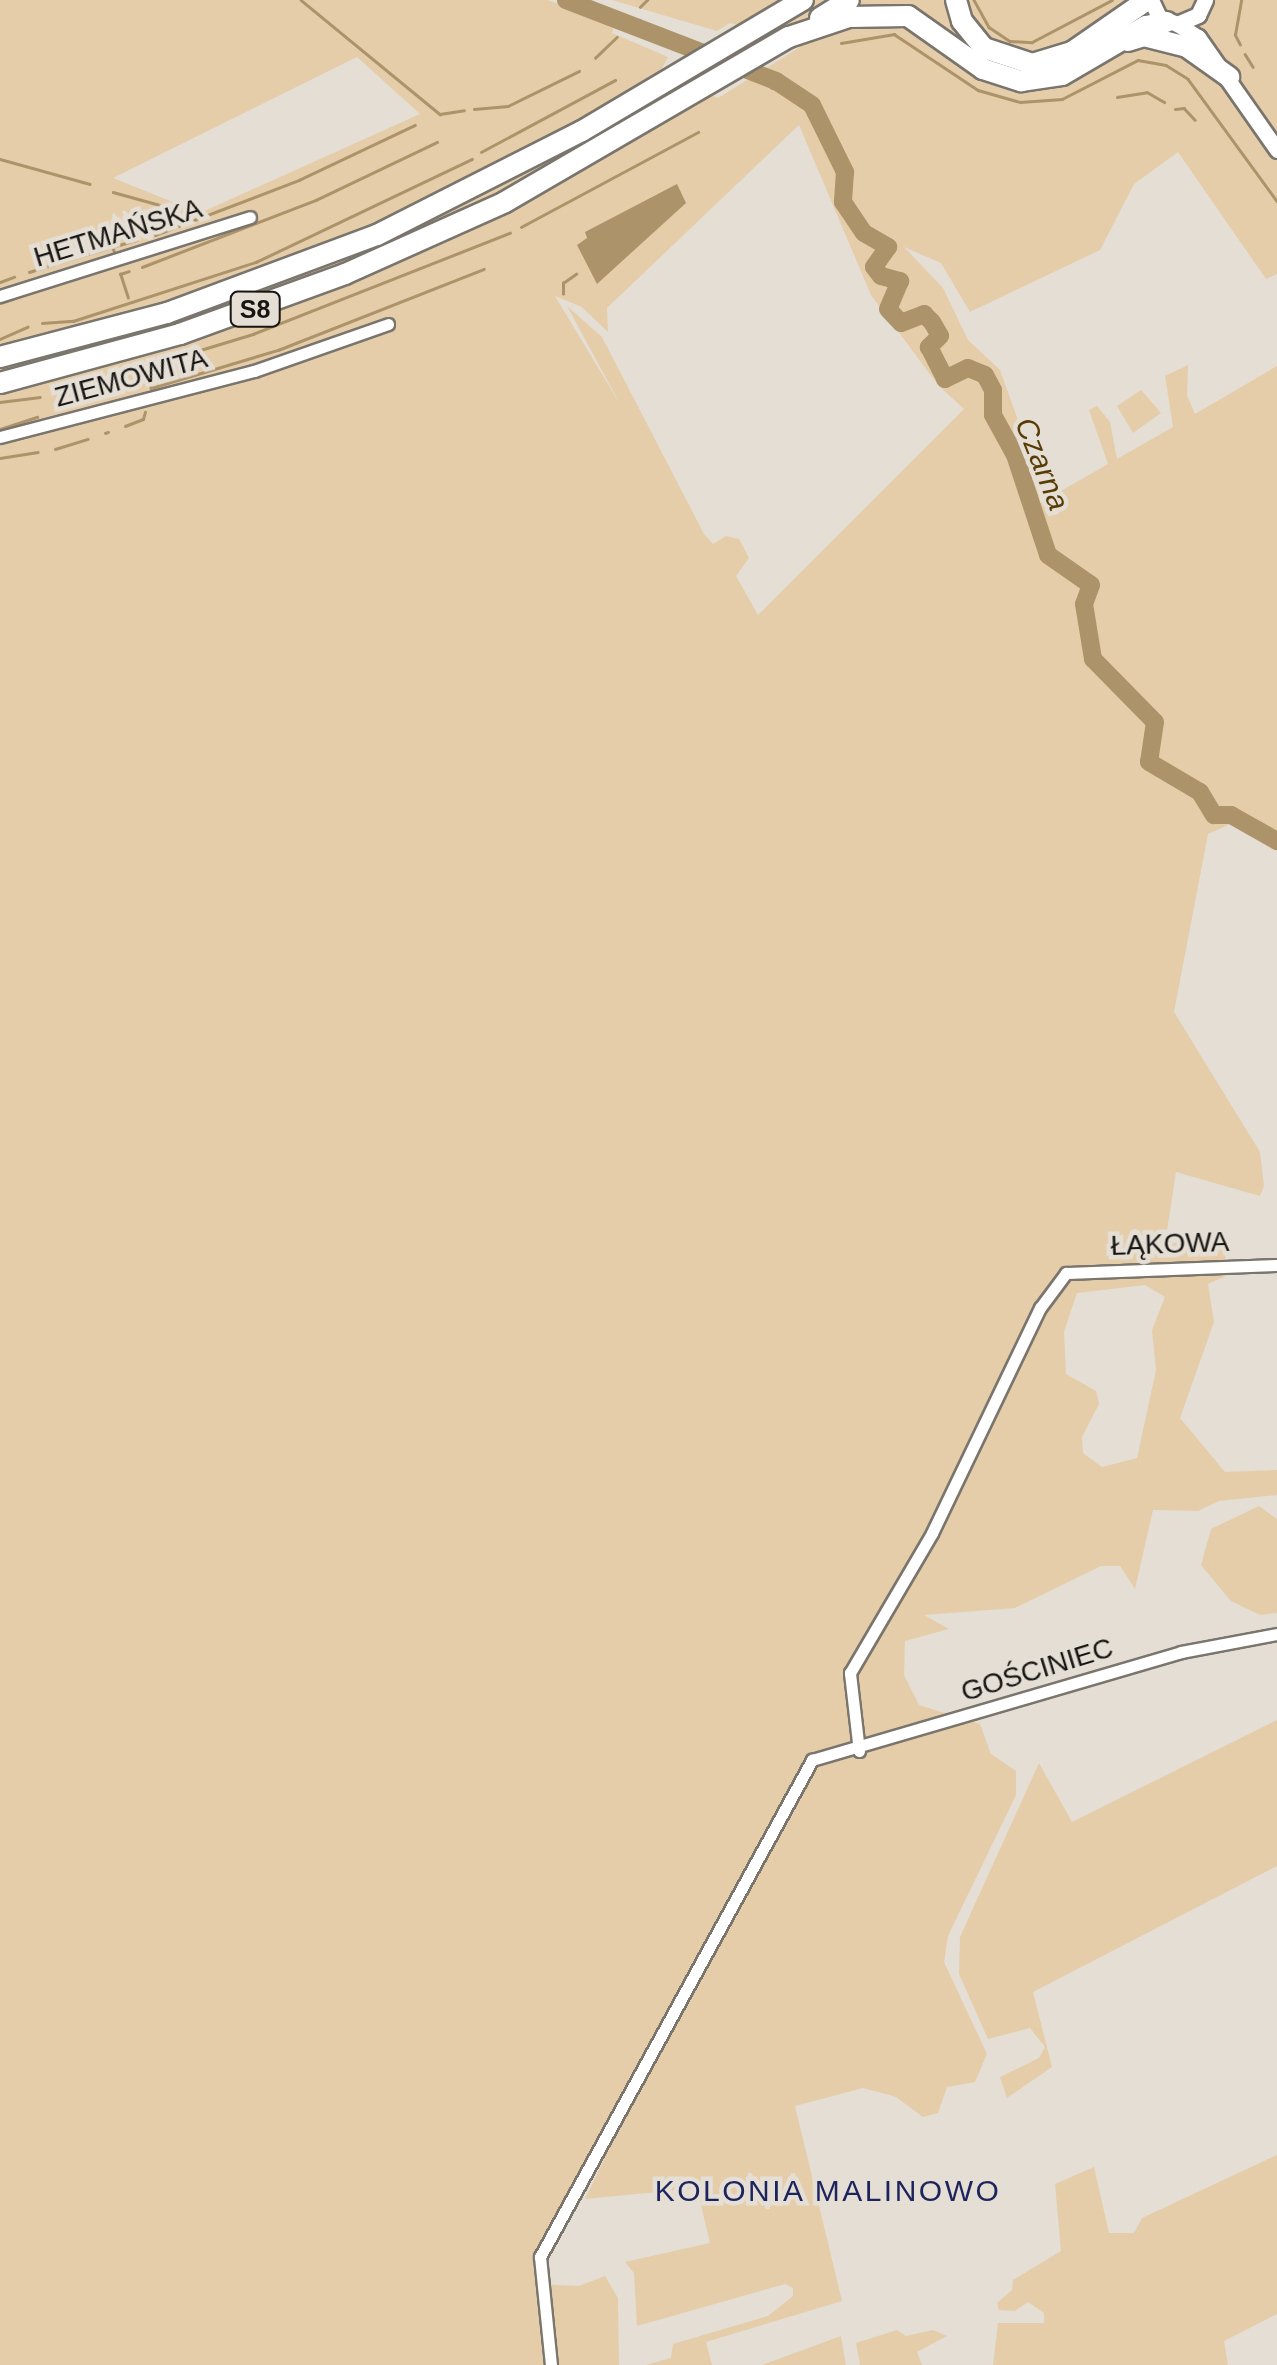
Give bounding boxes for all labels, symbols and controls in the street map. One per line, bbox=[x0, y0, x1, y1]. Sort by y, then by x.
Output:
street label: HETMAŃSKA bbox=[30, 191, 206, 275]
road number: S8 bbox=[228, 289, 282, 329]
street label: ZIEMOWITA bbox=[51, 342, 211, 414]
water label: Czarna bbox=[1007, 412, 1077, 516]
street label: ŁĄKOWA bbox=[1110, 1225, 1230, 1263]
street label: GOŚCINIEC bbox=[957, 1631, 1117, 1709]
district label: KOLONIA MALINOWO bbox=[654, 2173, 1002, 2209]

